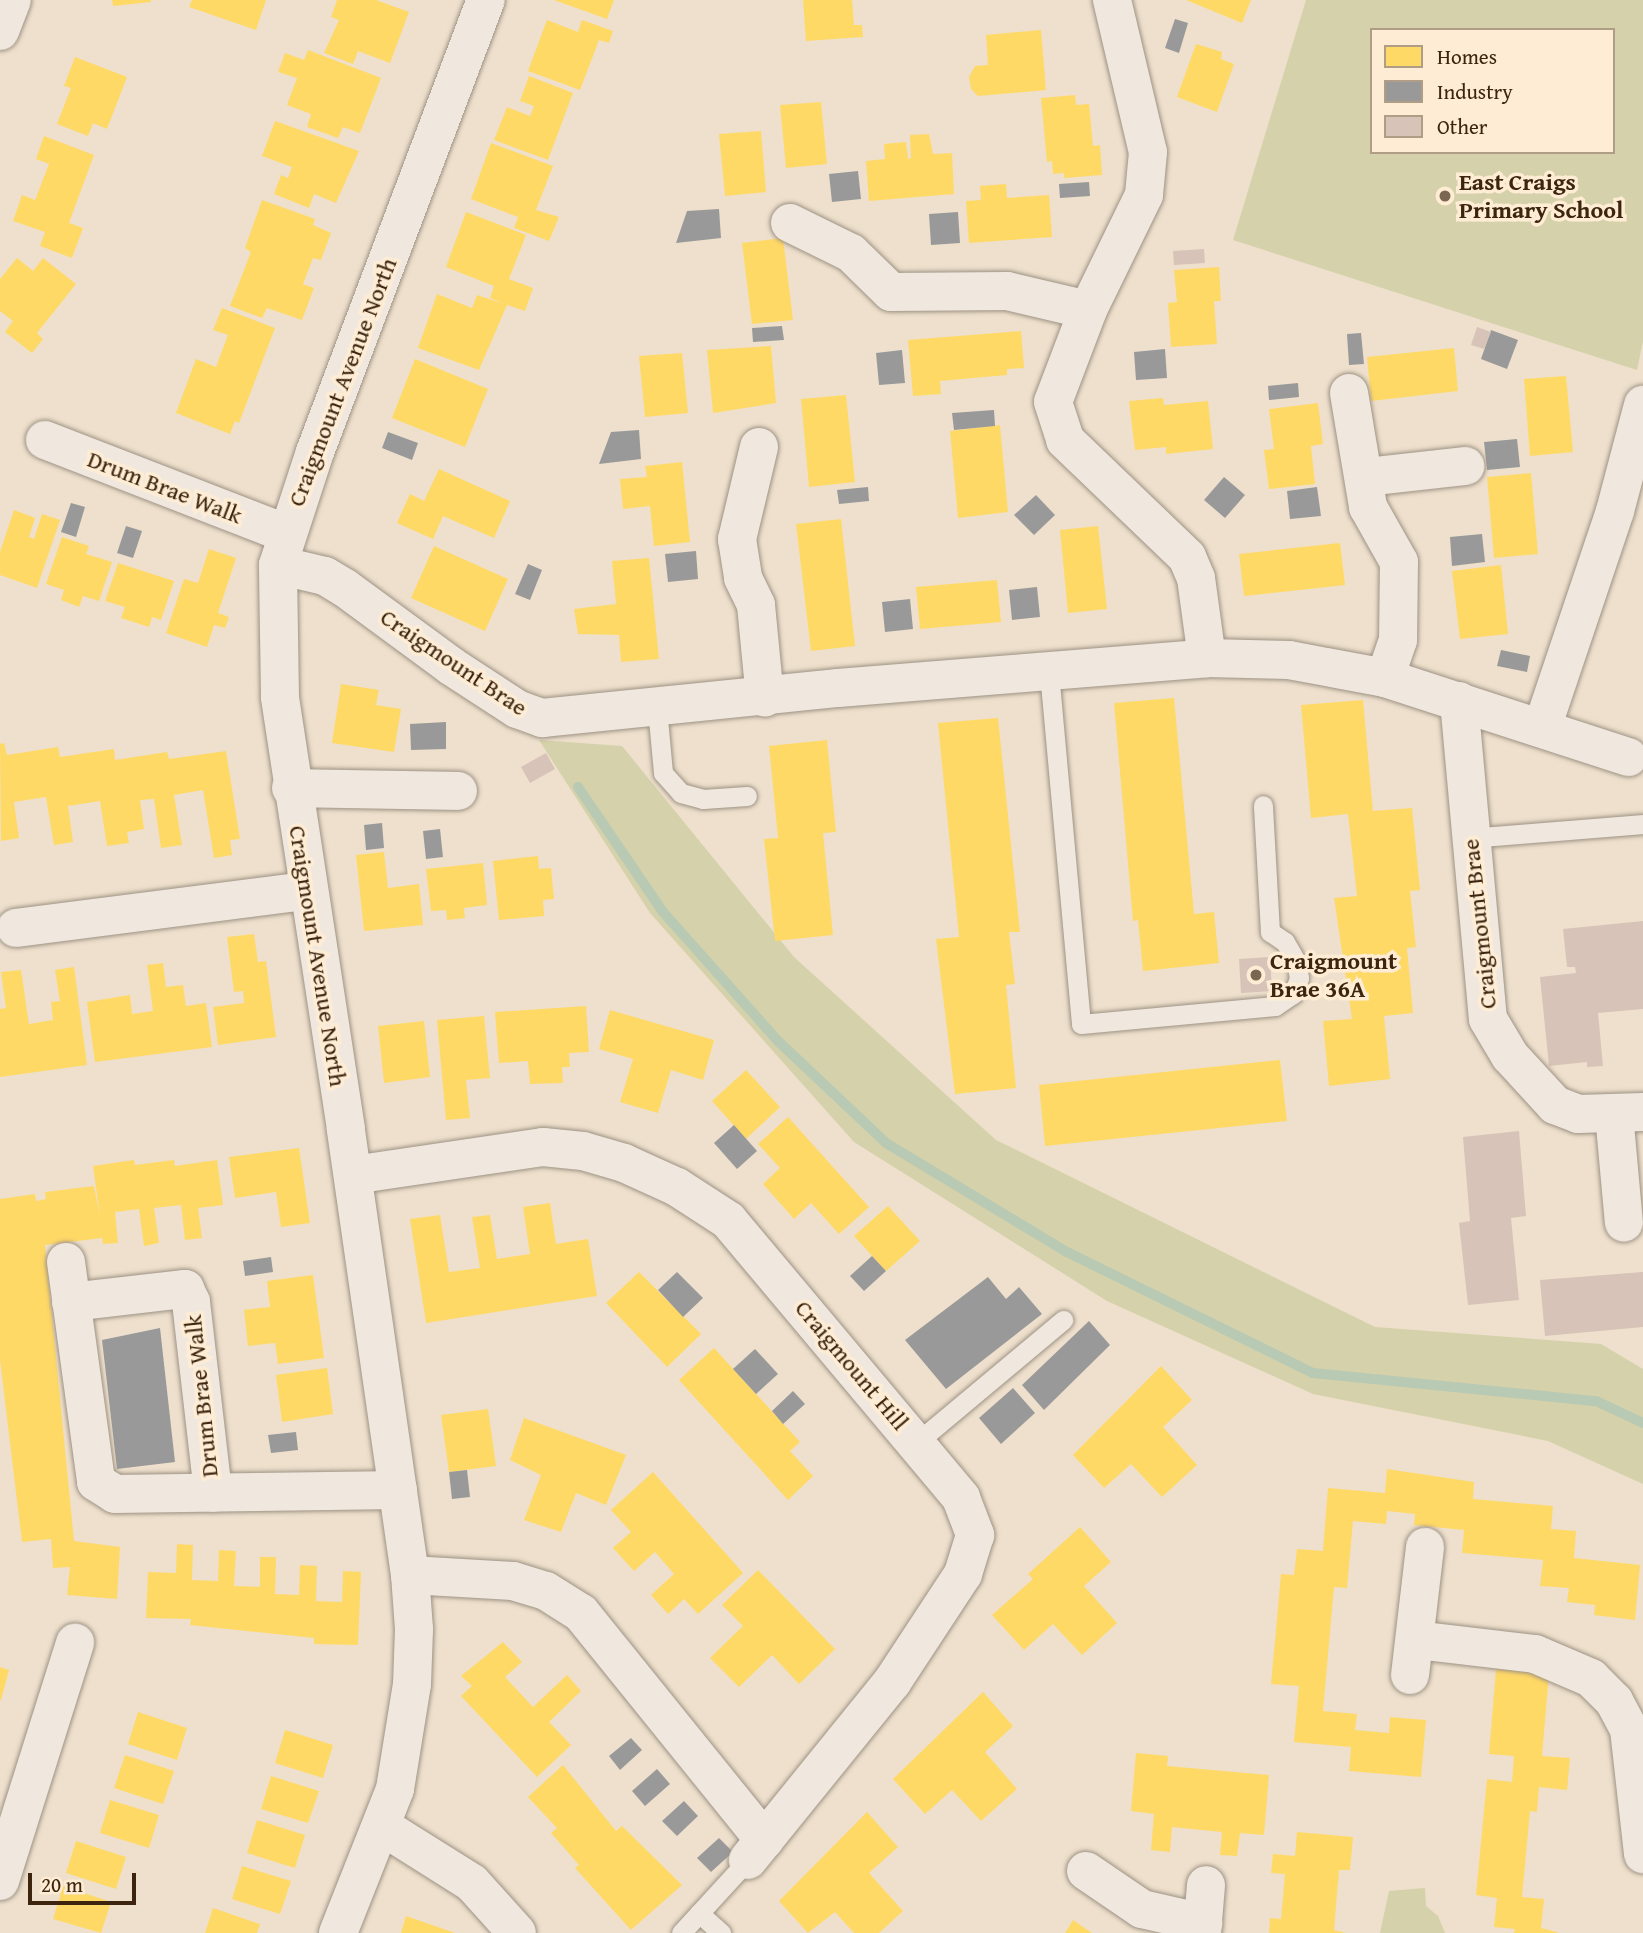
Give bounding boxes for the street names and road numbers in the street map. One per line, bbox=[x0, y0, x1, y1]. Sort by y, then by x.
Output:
street label: Craigmount Avenue North bbox=[281, 254, 403, 510]
street label: Drum Brae Walk bbox=[84, 444, 246, 530]
street label: Craigmount Brae bbox=[375, 602, 533, 722]
street label: Craigmount Avenue North bbox=[283, 824, 353, 1088]
street label: Craigmount Brae bbox=[1456, 838, 1502, 1010]
street label: Craigmount Hill bbox=[789, 1294, 915, 1436]
street label: Drum Brae Walk bbox=[178, 1313, 224, 1479]

